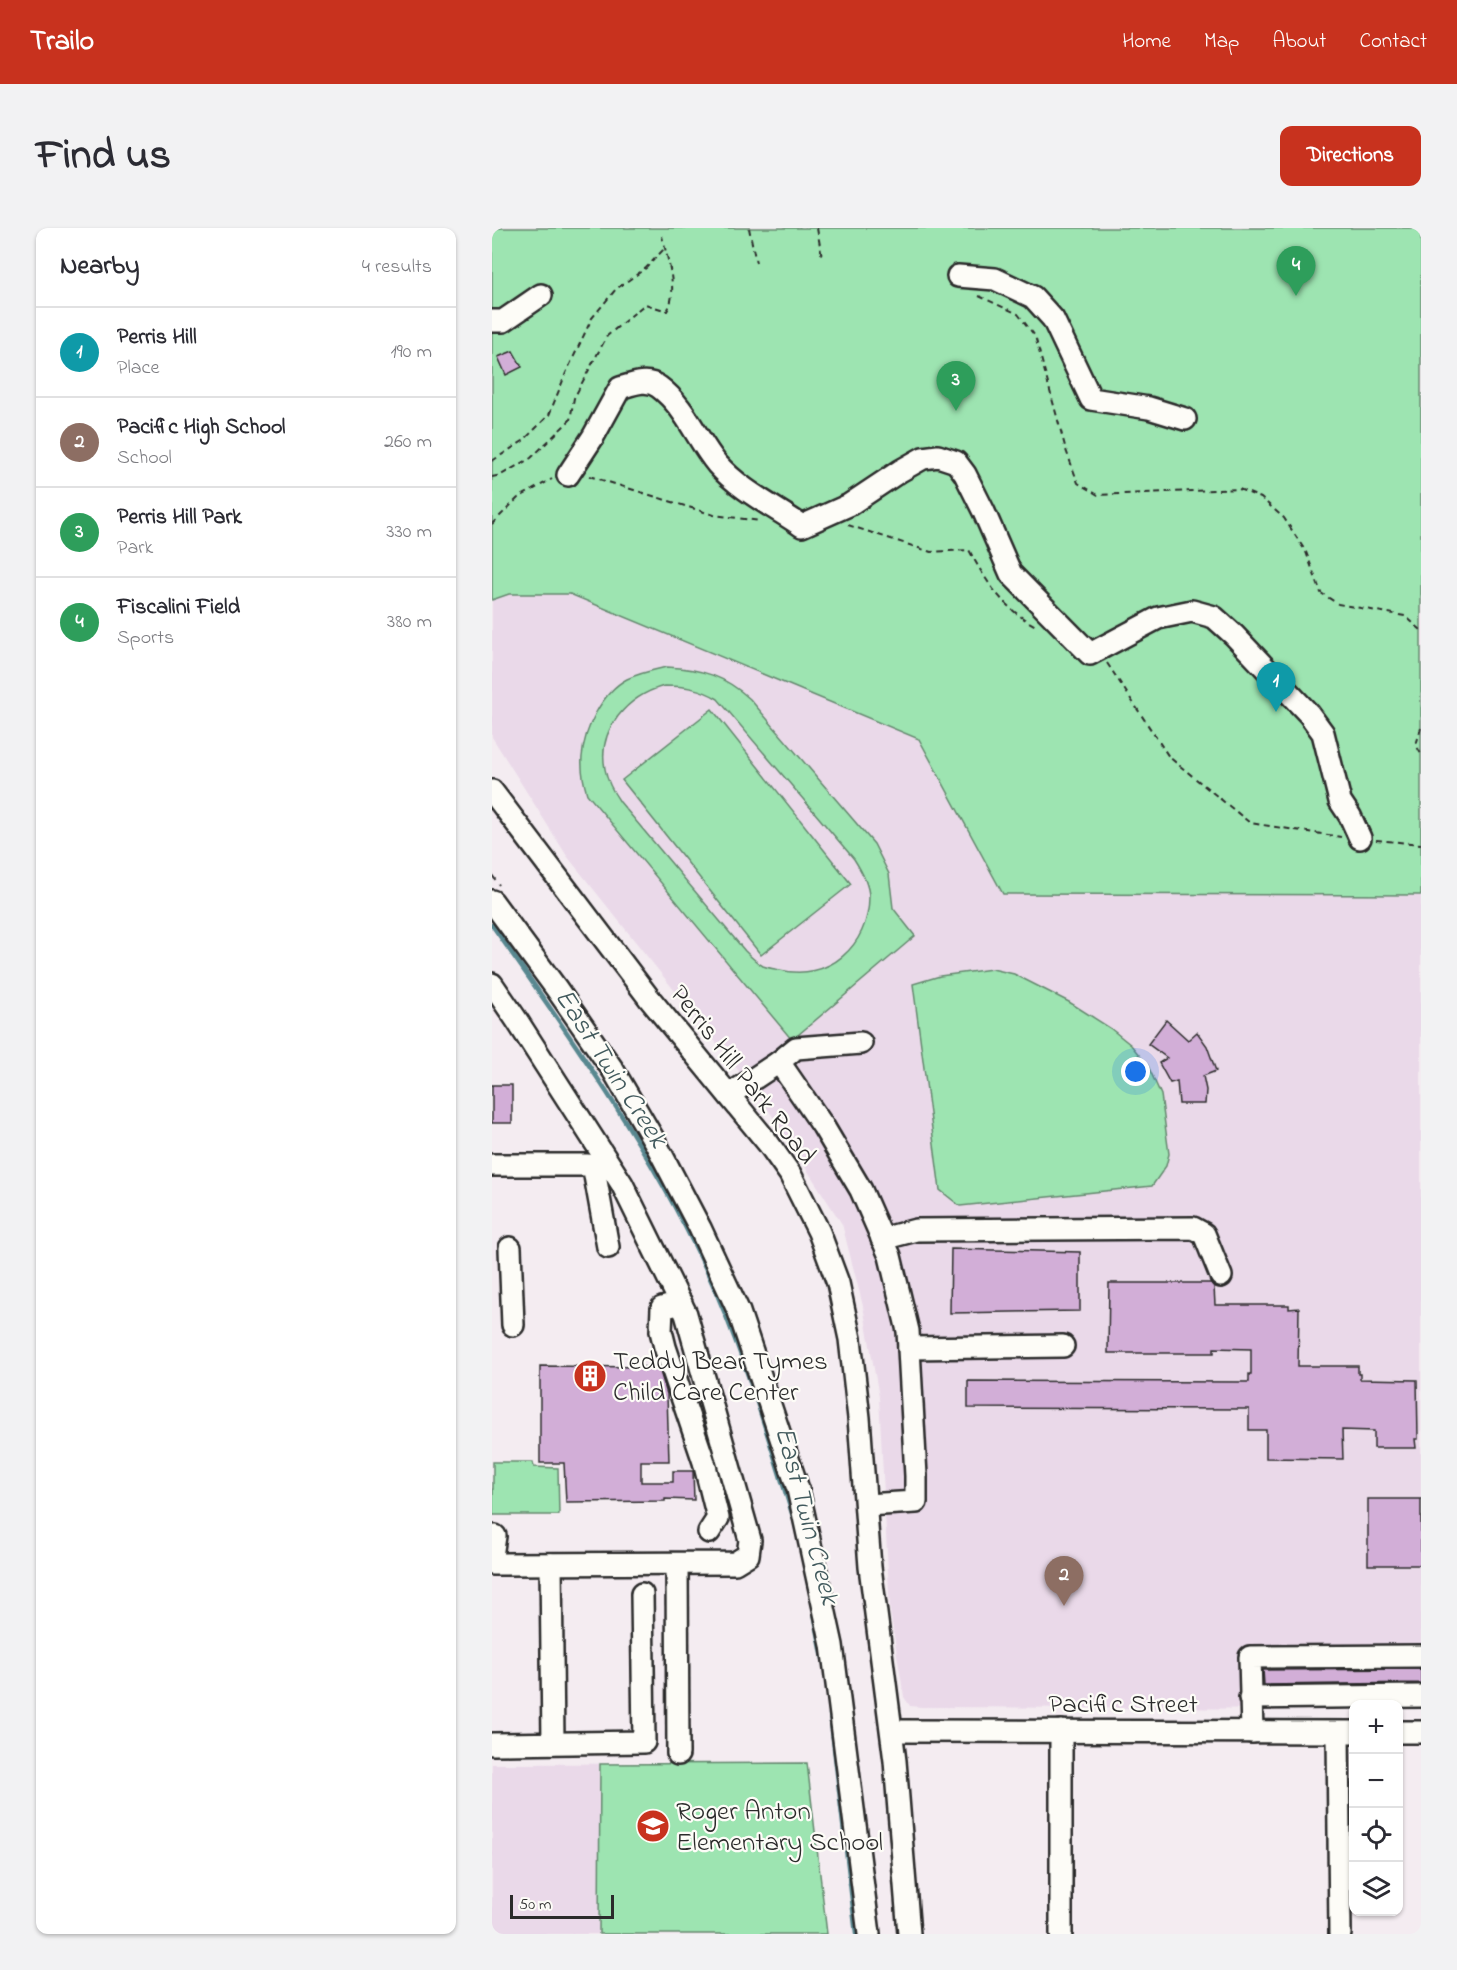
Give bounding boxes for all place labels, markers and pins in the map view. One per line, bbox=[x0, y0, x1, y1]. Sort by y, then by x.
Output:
pin: 4 bbox=[1276, 247, 1316, 296]
pin: 3 bbox=[936, 362, 976, 411]
pin: 1 bbox=[1256, 662, 1296, 712]
place label: Teddy Bear Tymes Child Care Center bbox=[613, 1343, 828, 1413]
building icon: Teddy Bear Tymes Child Care Center bbox=[572, 1358, 608, 1394]
pin: 2 bbox=[1044, 1556, 1084, 1606]
place label: Roger Anton Elementary School bbox=[676, 1793, 883, 1863]
school or university icon: Roger Anton Elementary School bbox=[635, 1808, 671, 1844]

